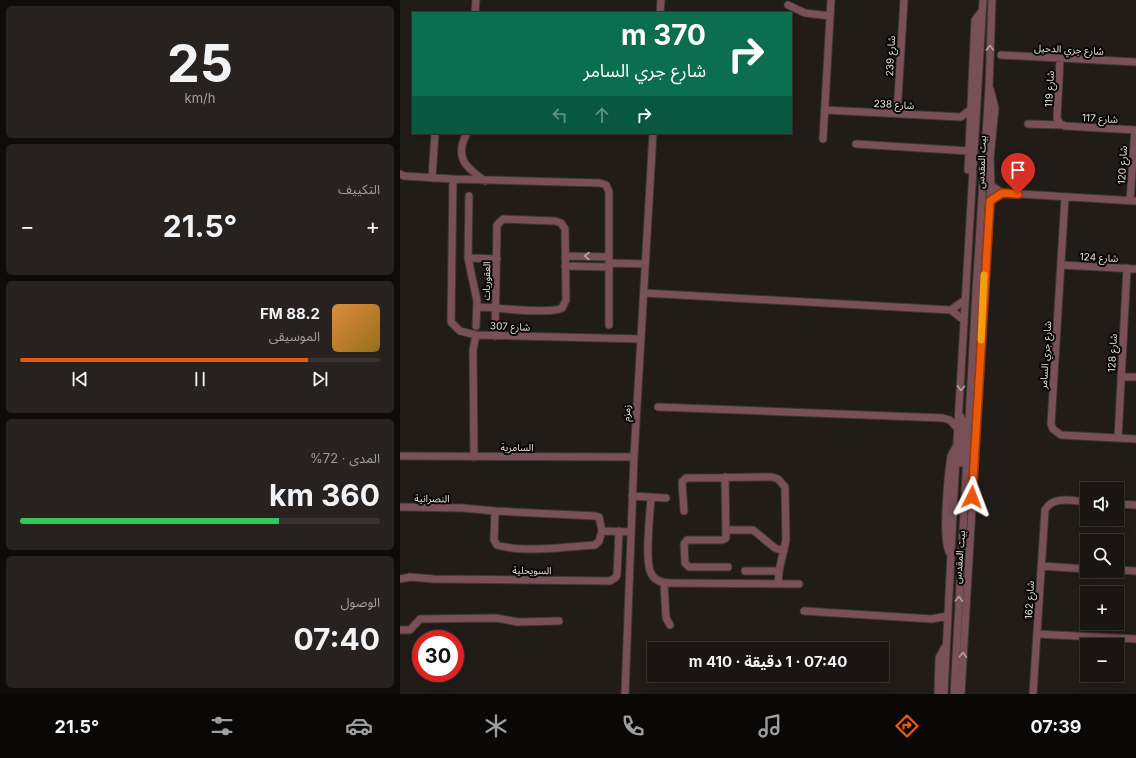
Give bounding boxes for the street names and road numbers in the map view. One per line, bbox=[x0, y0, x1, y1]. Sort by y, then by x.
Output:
street label: شارع 239 bbox=[883, 35, 899, 77]
street label: شارع جري الدحيل bbox=[1034, 41, 1104, 59]
street label: شارع 119 bbox=[1042, 70, 1058, 108]
street label: شارع 238 bbox=[873, 97, 915, 113]
street label: شارع 117 bbox=[1082, 111, 1118, 127]
street label: بيت المقدس bbox=[974, 135, 988, 189]
street label: شارع 120 bbox=[1115, 145, 1131, 185]
street label: شارع 124 bbox=[1079, 250, 1119, 266]
street label: العقوريات bbox=[480, 261, 493, 301]
street label: شارع 307 bbox=[490, 319, 530, 335]
street label: شارع جري السامر bbox=[1037, 320, 1056, 391]
street label: شارع 128 bbox=[1105, 333, 1121, 373]
street label: زمزم bbox=[619, 404, 636, 422]
street label: السامرية bbox=[500, 441, 534, 454]
street label: النصرانية bbox=[414, 492, 450, 505]
street label: بيت المقدس bbox=[951, 530, 967, 584]
street label: السويحلية bbox=[512, 564, 552, 577]
street label: شارع 162 bbox=[1022, 580, 1038, 620]

